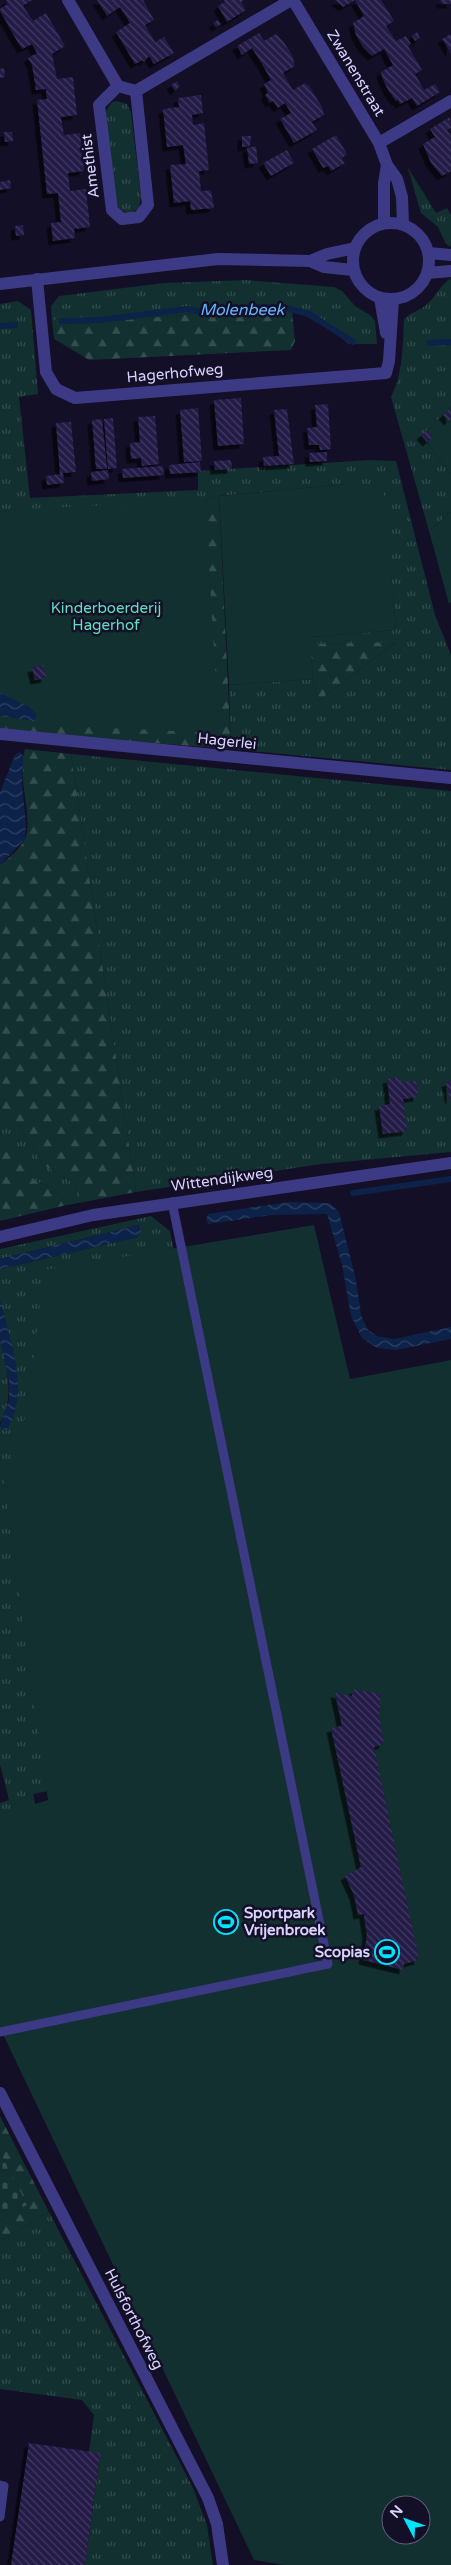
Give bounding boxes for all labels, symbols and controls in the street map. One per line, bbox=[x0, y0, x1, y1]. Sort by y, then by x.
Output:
street label: Zwanenstraat bbox=[323, 27, 389, 120]
street label: Amethist bbox=[77, 132, 103, 199]
water label: Molenbeek bbox=[200, 300, 286, 320]
street label: Hagerhofweg bbox=[126, 360, 224, 386]
park label: Kinderboerderij Hagerhof bbox=[51, 599, 161, 634]
street label: Hagerlei bbox=[197, 729, 257, 753]
street label: Wittendijkweg bbox=[170, 1163, 274, 1195]
place label: Sportpark Vrijenbroek bbox=[244, 1904, 325, 1940]
sports icon: Sportpark Vrijenbroek bbox=[213, 1909, 239, 1935]
sports icon: Scopias bbox=[374, 1939, 400, 1965]
place label: Scopias bbox=[315, 1943, 370, 1962]
street label: Hulsforthofweg bbox=[101, 2266, 167, 2372]
north arrow bbox=[381, 2495, 431, 2545]
text: N bbox=[386, 2502, 407, 2522]

